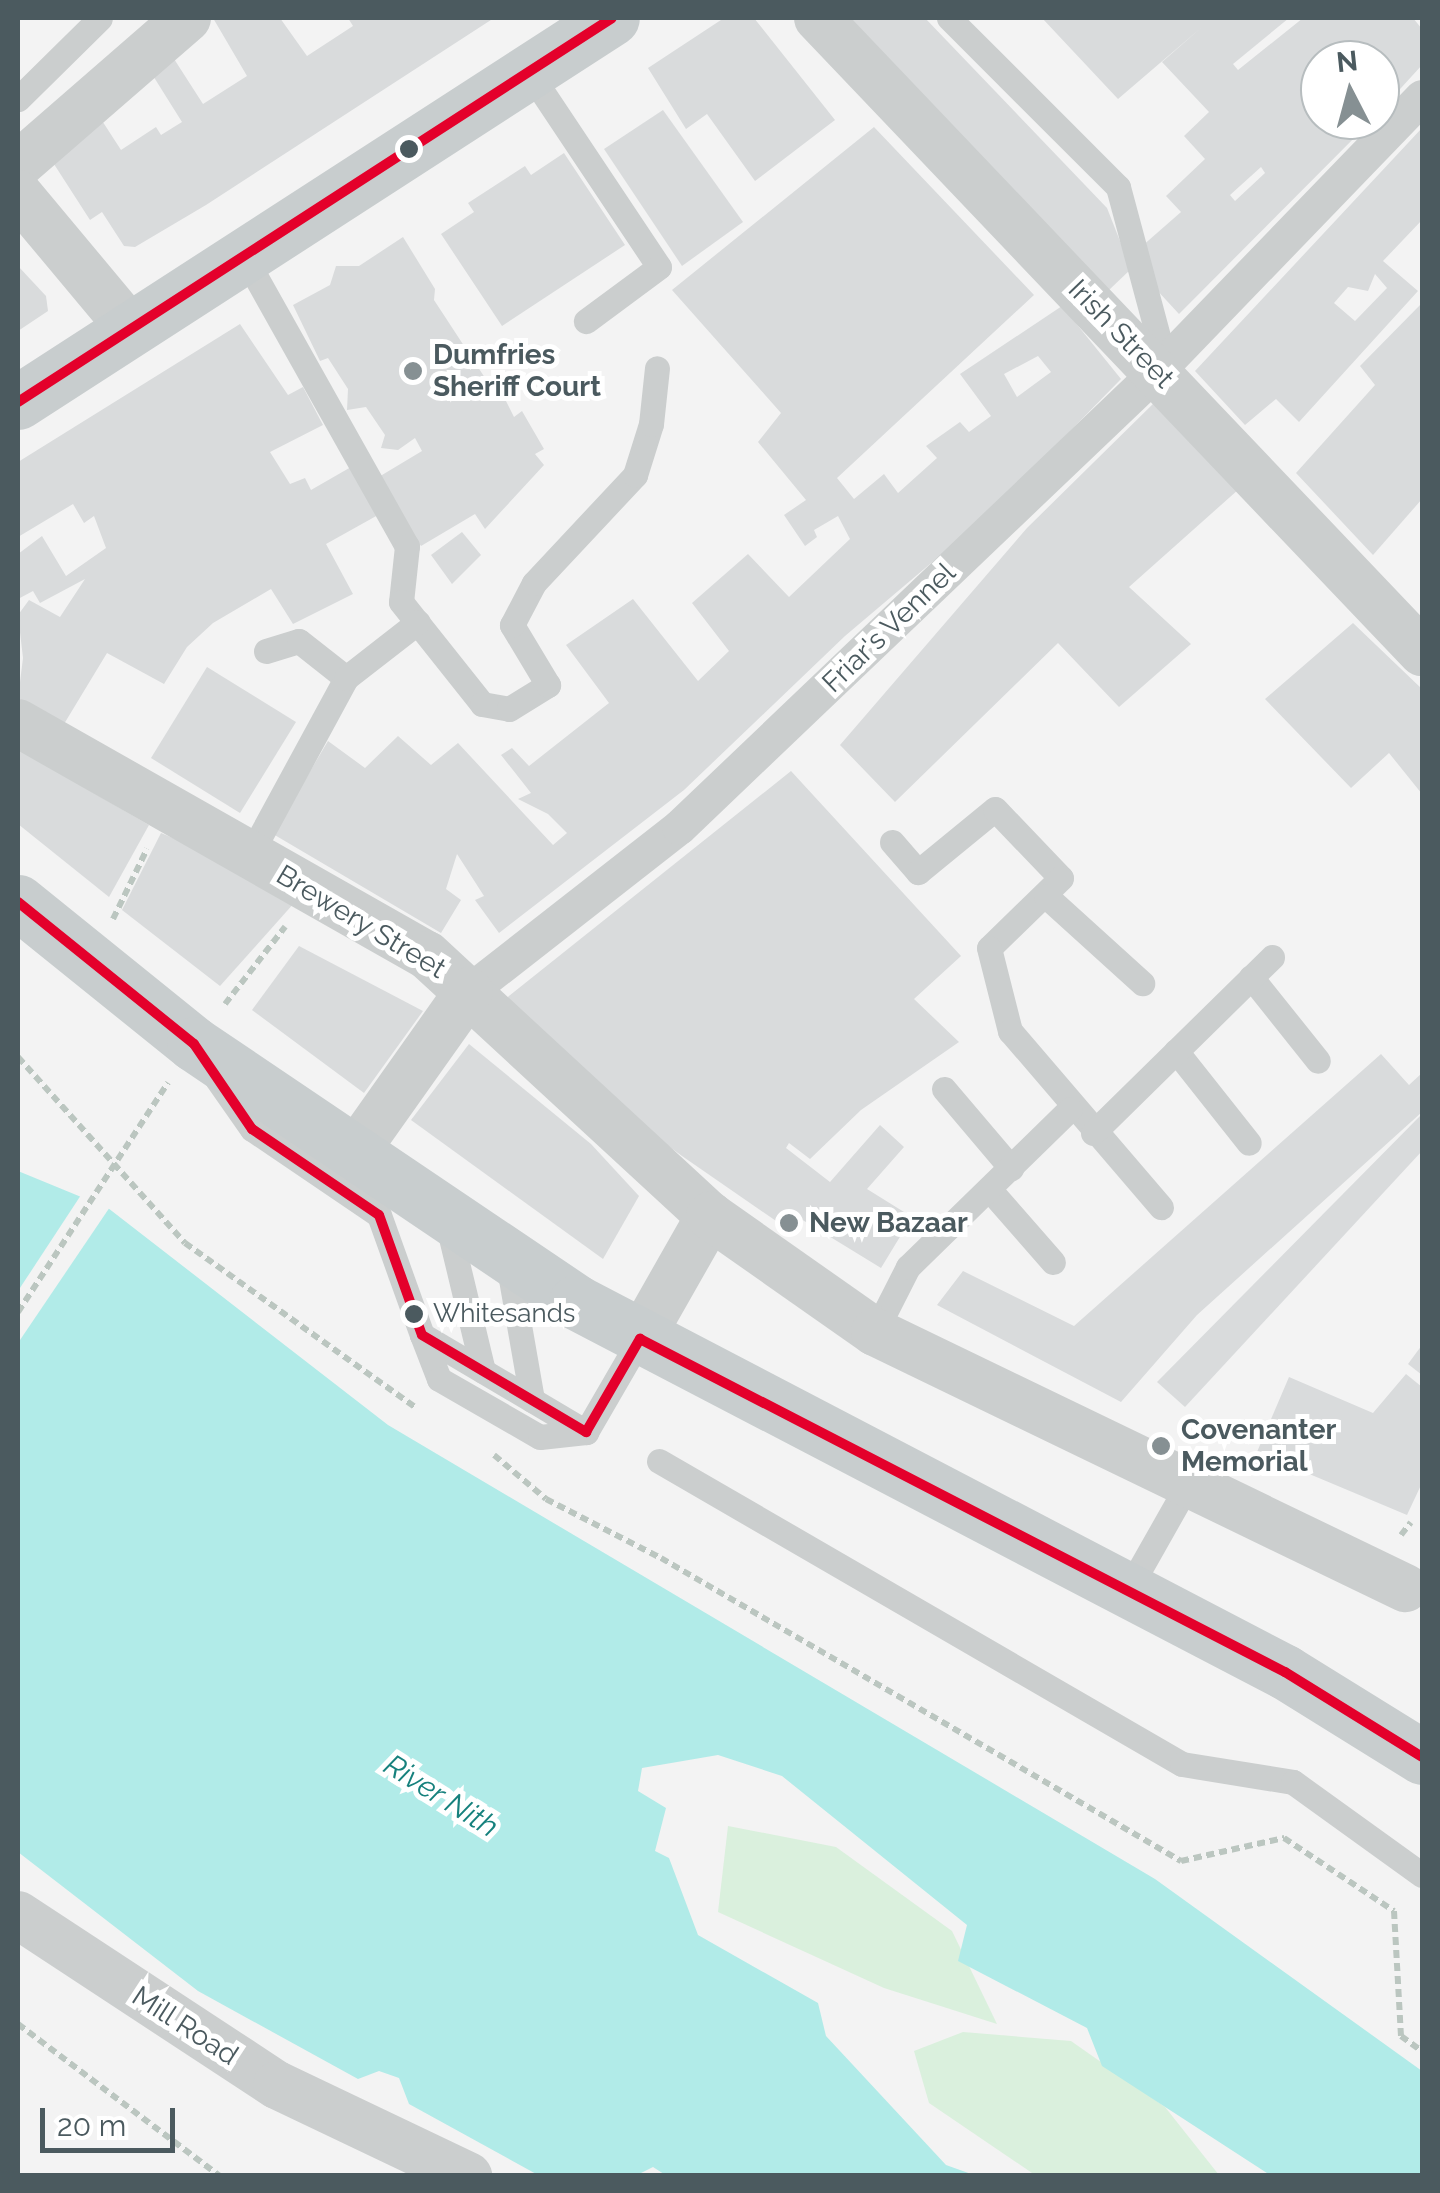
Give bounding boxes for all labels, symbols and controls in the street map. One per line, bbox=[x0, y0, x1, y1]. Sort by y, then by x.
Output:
north arrow bbox=[1300, 40, 1400, 140]
text: N bbox=[1335, 44, 1359, 79]
unlabelled marker bbox=[399, 139, 419, 159]
street label: Irish Street bbox=[1061, 273, 1181, 395]
place label: Dumfries Sheriff Court bbox=[433, 338, 601, 404]
marker: Dumfries Sheriff Court bbox=[402, 360, 424, 382]
street label: Friar's Vennel bbox=[815, 556, 963, 700]
street label: Brewery Street bbox=[270, 858, 452, 986]
place label: New Bazaar bbox=[809, 1206, 969, 1240]
marker: New Bazaar bbox=[778, 1212, 800, 1234]
place label: Whitesands bbox=[433, 1298, 575, 1330]
marker: Whitesands bbox=[404, 1304, 424, 1324]
place label: Covenanter Memorial bbox=[1181, 1413, 1336, 1479]
marker: Covenanter Memorial bbox=[1150, 1435, 1172, 1457]
water label: River Nith bbox=[377, 1747, 505, 1845]
street label: Mill Road bbox=[125, 1979, 245, 2073]
scale bar bbox=[45, 2088, 180, 2150]
text: 20 m bbox=[57, 2108, 126, 2143]

